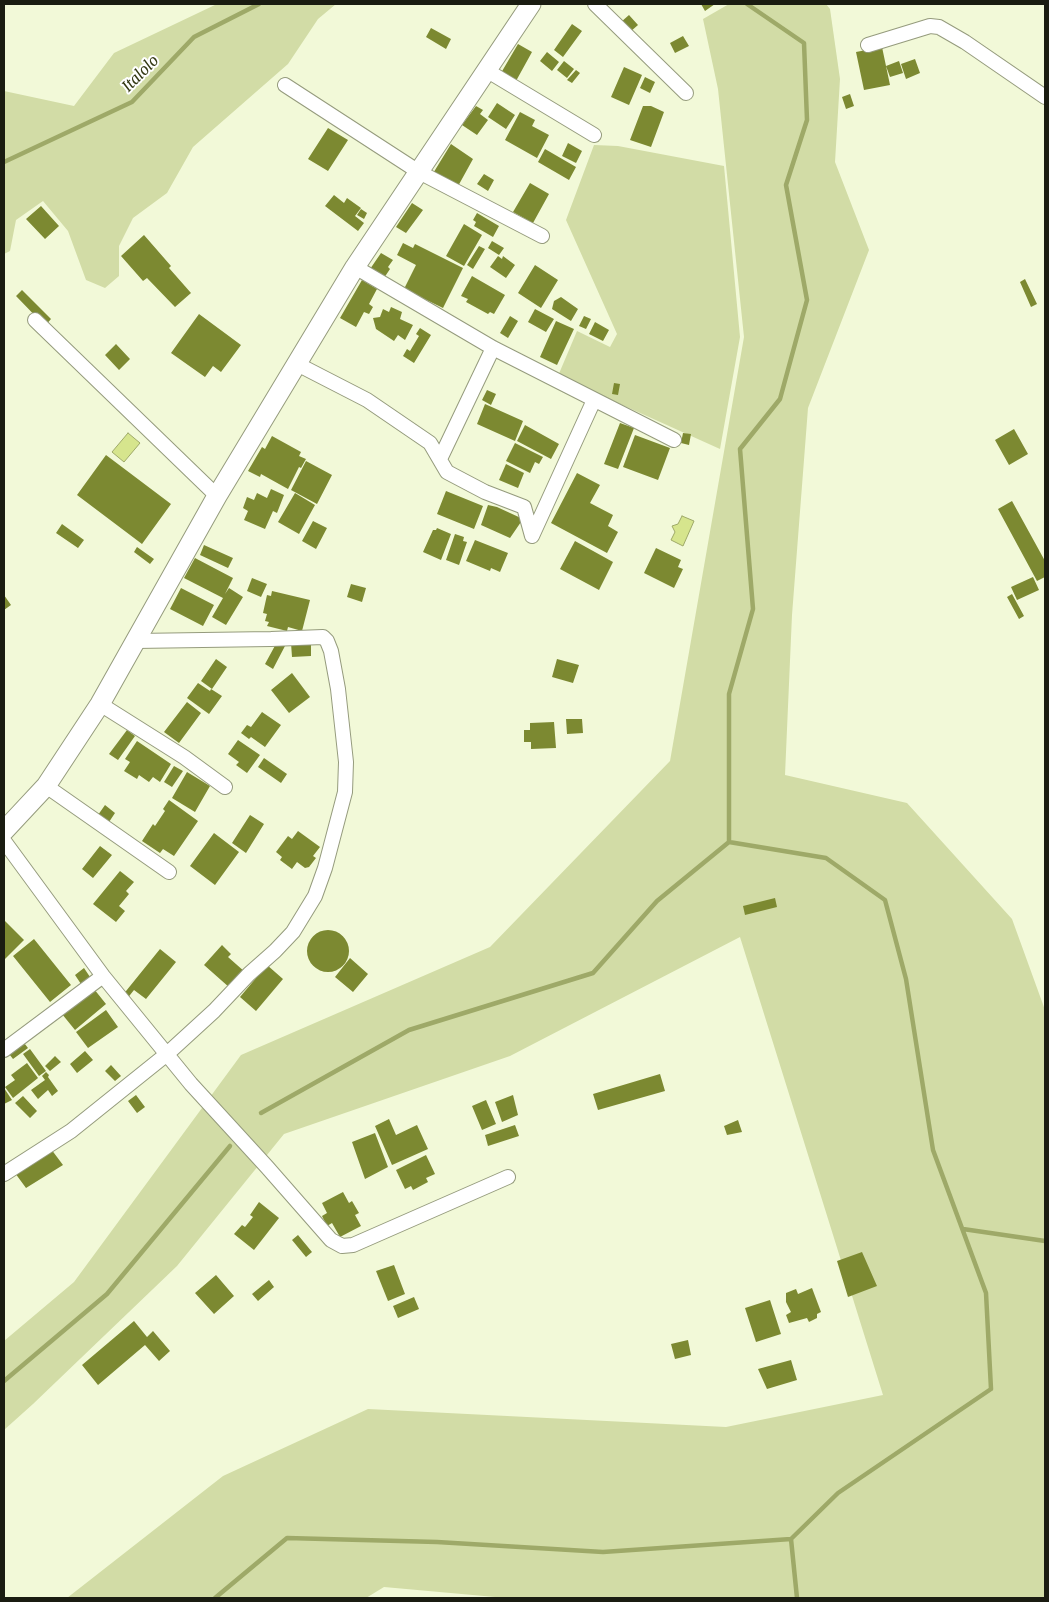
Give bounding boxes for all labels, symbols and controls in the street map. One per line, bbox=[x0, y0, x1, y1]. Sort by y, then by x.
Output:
water label: Italolo bbox=[119, 52, 163, 96]

